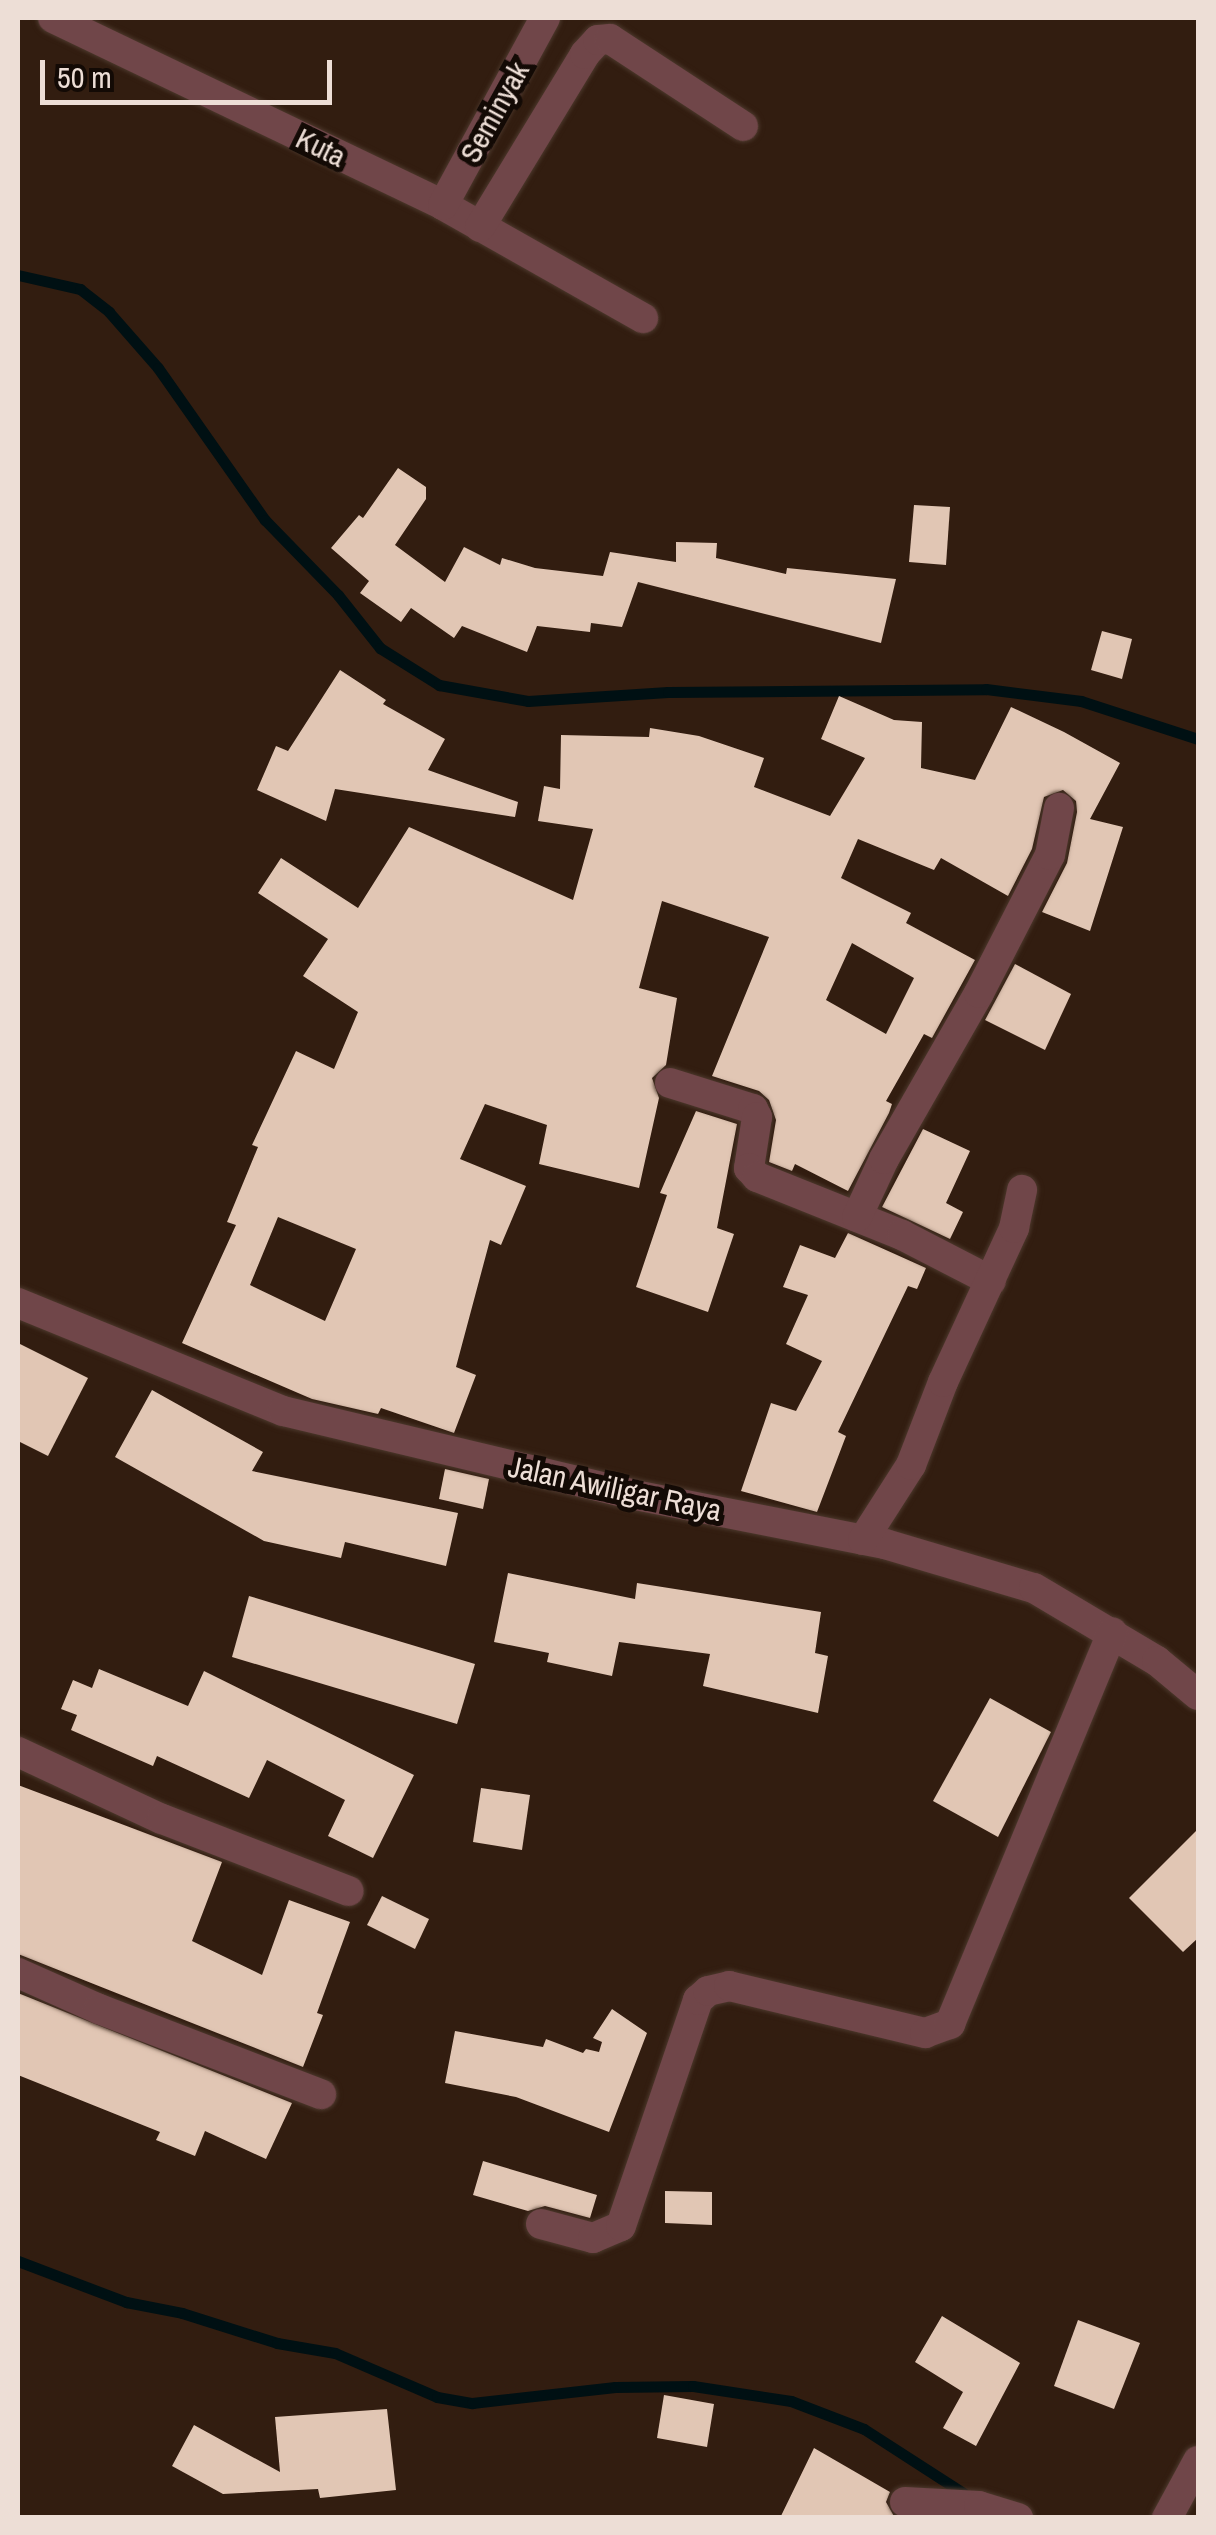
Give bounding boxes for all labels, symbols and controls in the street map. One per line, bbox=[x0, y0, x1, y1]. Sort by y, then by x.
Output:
scale bar bbox=[45, 40, 338, 102]
street label: Seminyak bbox=[452, 55, 536, 169]
text: 50 m bbox=[57, 57, 112, 97]
street label: Kuta bbox=[290, 120, 352, 174]
street label: Jalan Awiligar Raya bbox=[504, 1448, 726, 1528]

